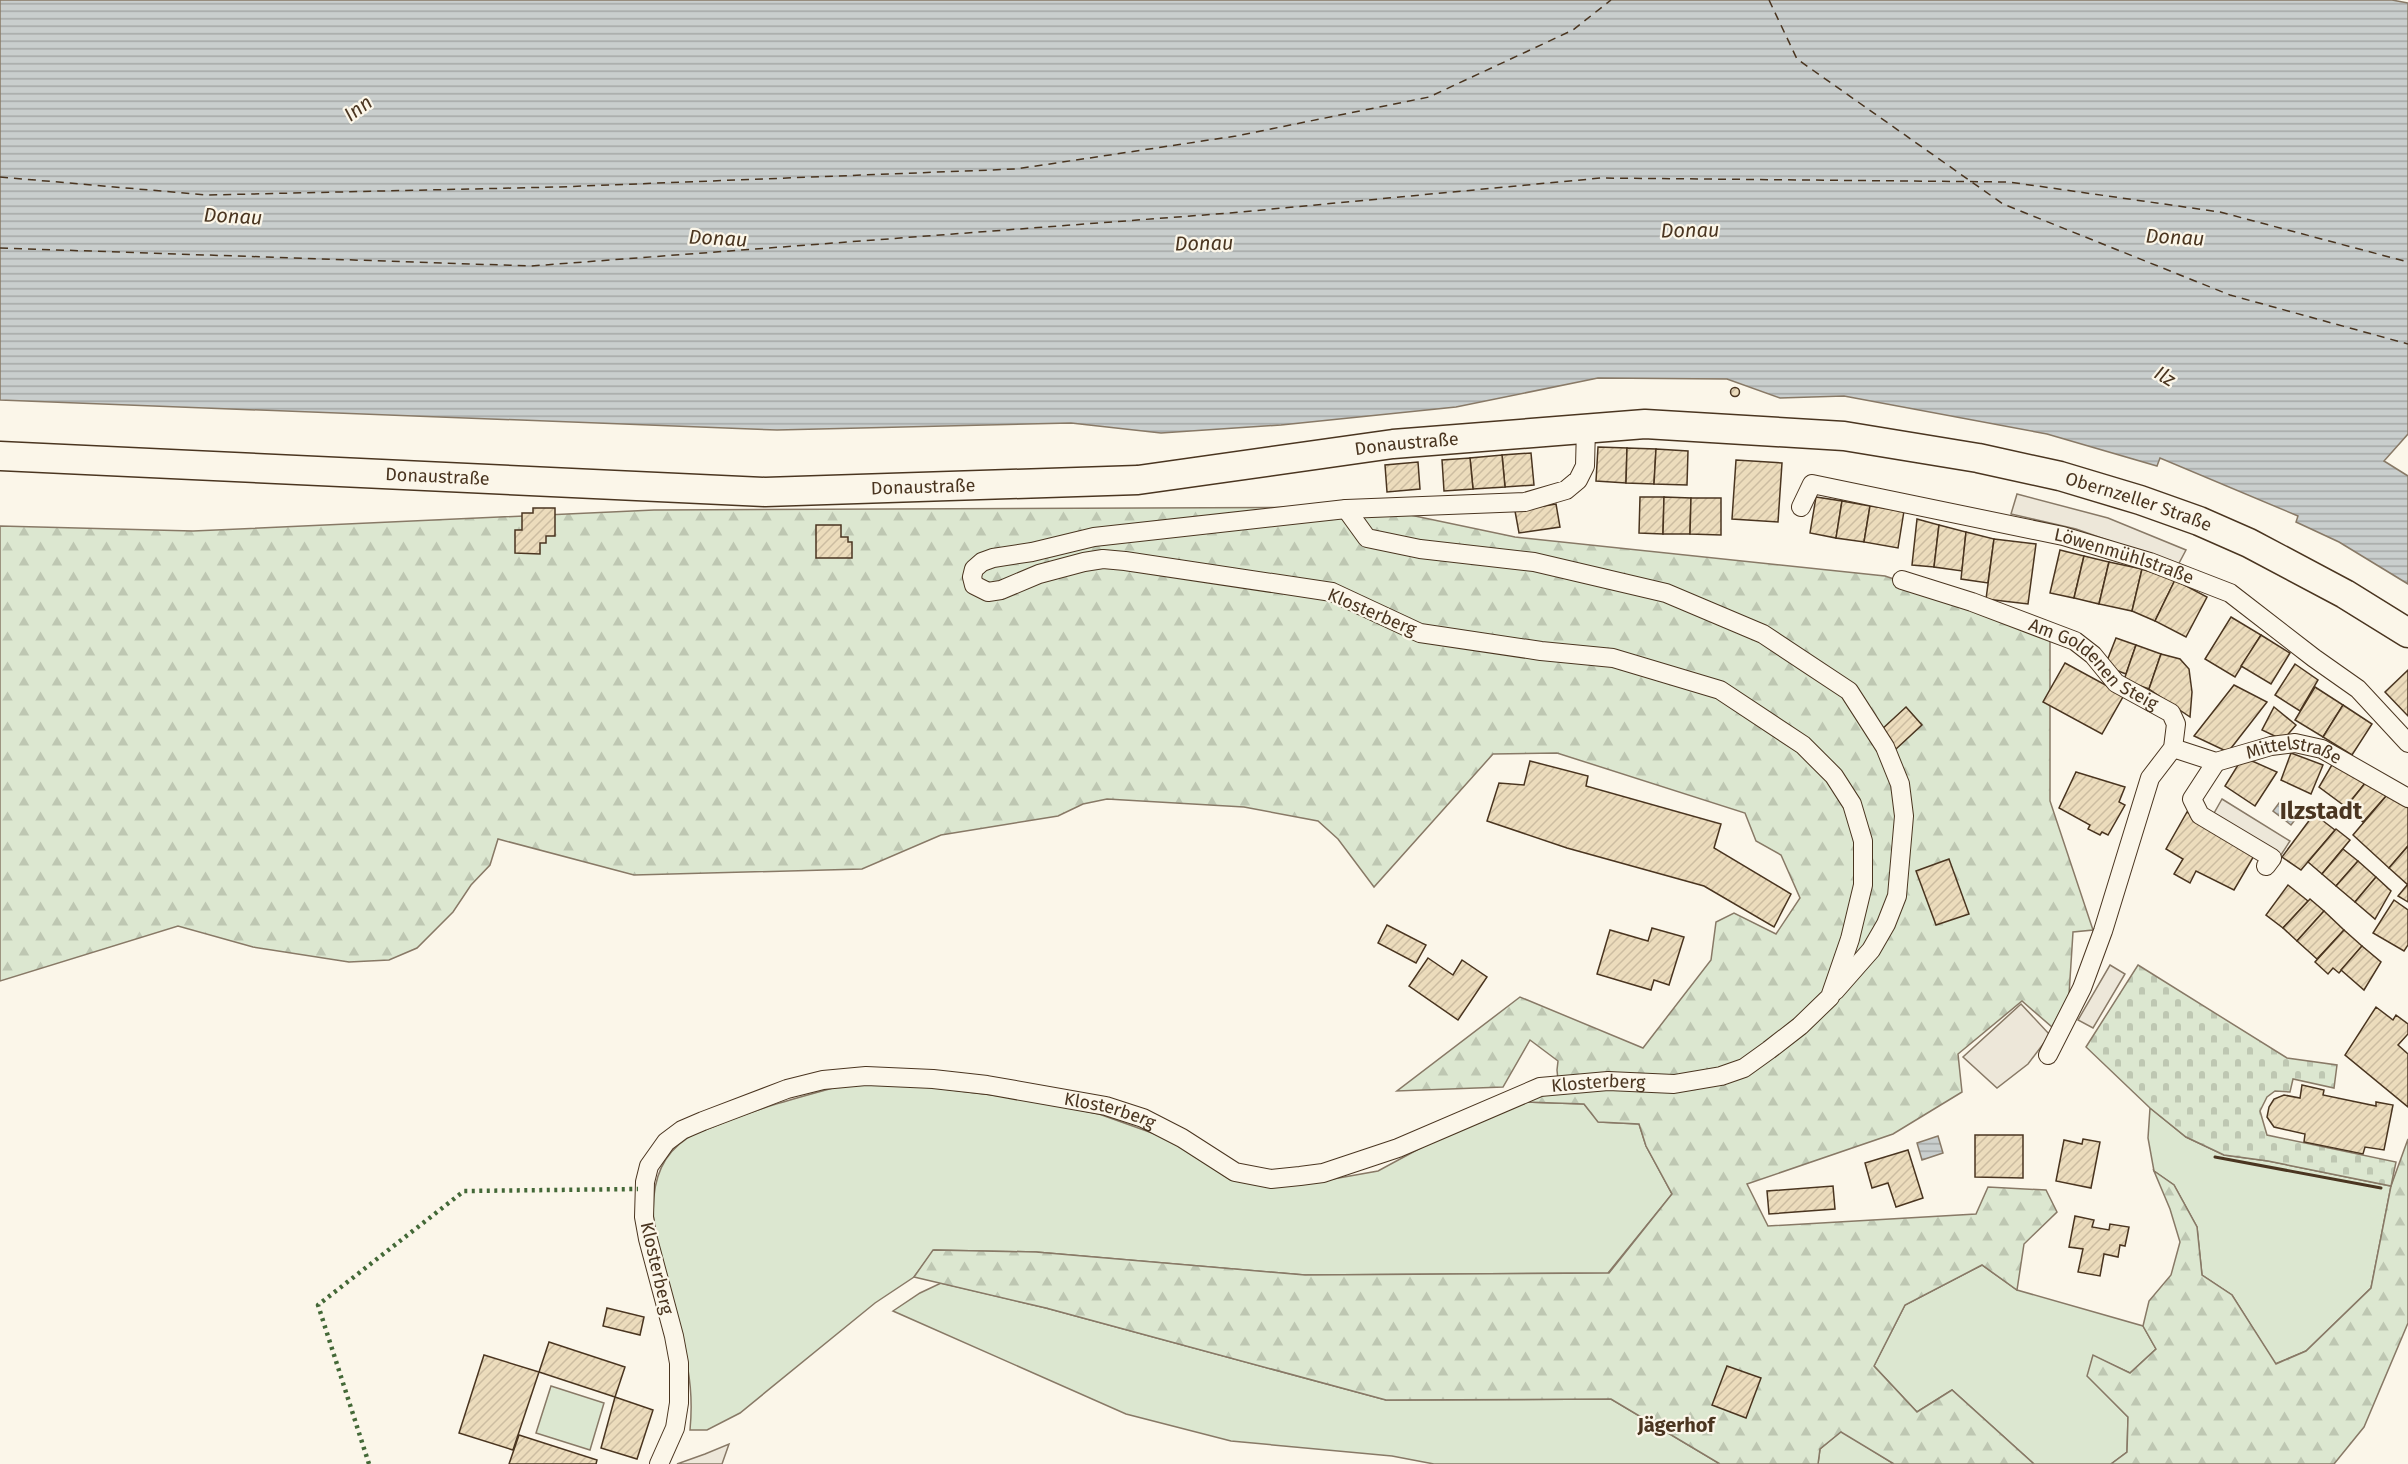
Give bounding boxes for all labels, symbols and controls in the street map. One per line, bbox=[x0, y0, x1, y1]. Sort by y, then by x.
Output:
water label: Inn bbox=[339, 90, 377, 126]
water label: Donau bbox=[203, 202, 263, 230]
water label: Donau bbox=[1660, 217, 1720, 243]
water label: Donau bbox=[2145, 223, 2205, 251]
water label: Donau bbox=[688, 224, 748, 252]
water label: Donau bbox=[1174, 230, 1234, 256]
water label: Ilz bbox=[2150, 360, 2180, 392]
street label: Donaustraße bbox=[1353, 428, 1459, 460]
street label: Donaustraße bbox=[385, 463, 490, 490]
street label: Obernzeller Straße bbox=[2063, 467, 2215, 536]
street label: Donaustraße bbox=[871, 474, 976, 500]
street label: Löwenmühlstraße bbox=[2052, 523, 2197, 589]
street label: Klosterberg bbox=[1324, 583, 1420, 641]
street label: Am Goldenen Steig bbox=[2026, 613, 2163, 715]
street label: Mittelstraße bbox=[2243, 732, 2346, 769]
district label: Ilzstadt bbox=[2280, 797, 2363, 825]
street label: Klosterberg bbox=[1550, 1070, 1647, 1097]
street label: Klosterberg bbox=[1062, 1088, 1160, 1134]
street label: Klosterberg bbox=[636, 1220, 678, 1317]
district label: Jägerhof bbox=[1636, 1413, 1716, 1437]

